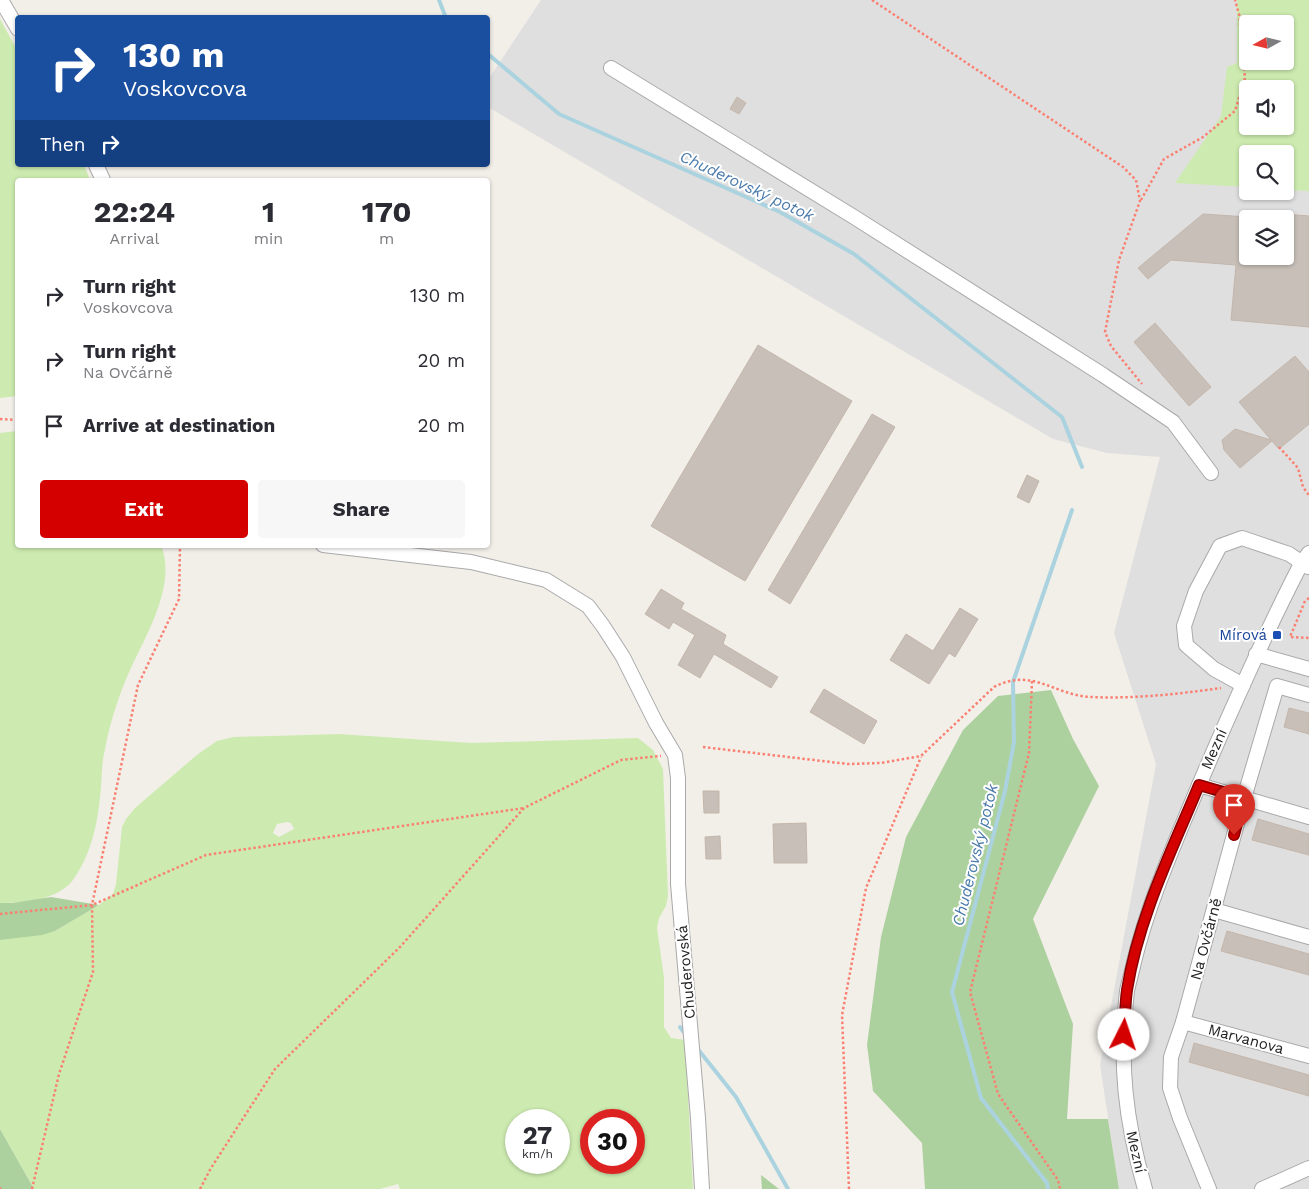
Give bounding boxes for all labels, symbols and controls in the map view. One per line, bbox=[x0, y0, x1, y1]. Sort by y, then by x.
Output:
north arrow bbox=[1239, 15, 1294, 70]
map controls bbox=[1239, 15, 1294, 265]
text: 130 m bbox=[123, 34, 224, 76]
icon: right bbox=[40, 35, 105, 100]
text: Voskovcova bbox=[123, 76, 247, 101]
button: sound bbox=[1239, 80, 1294, 135]
icon: right bbox=[96, 130, 124, 158]
text: Then bbox=[40, 133, 86, 156]
button: search bbox=[1239, 145, 1294, 200]
water label: Chuderovský potok bbox=[677, 147, 818, 226]
text: 22:24 bbox=[94, 194, 175, 229]
text: 1 bbox=[262, 194, 275, 229]
text: 170 bbox=[362, 194, 411, 229]
button: layers bbox=[1239, 210, 1294, 265]
text: Arrival bbox=[109, 229, 159, 248]
text: min bbox=[254, 229, 283, 248]
text: m bbox=[379, 229, 394, 248]
text: Turn right bbox=[83, 275, 176, 298]
icon: right bbox=[40, 282, 68, 310]
text: 130 m bbox=[410, 284, 465, 307]
text: Voskovcova bbox=[83, 298, 173, 317]
text: Turn right bbox=[83, 340, 176, 363]
icon: right bbox=[40, 347, 68, 375]
text: 20 m bbox=[418, 349, 465, 372]
text: Na Ovčárně bbox=[83, 363, 173, 382]
icon: arrive bbox=[40, 412, 68, 440]
text: Arrive at destination bbox=[83, 414, 275, 437]
text: 20 m bbox=[418, 414, 465, 437]
button: Exit bbox=[40, 480, 248, 538]
button: Share bbox=[258, 480, 465, 538]
place label: Mírová bbox=[1219, 626, 1268, 644]
marker: Mírová bbox=[1271, 629, 1283, 641]
street label: Mezní bbox=[1197, 726, 1231, 772]
water label: Chuderovský potok bbox=[948, 781, 1002, 928]
pin bbox=[1213, 784, 1255, 835]
icon: arrive bbox=[1220, 791, 1248, 819]
street label: Na Ovčárně bbox=[1186, 896, 1226, 982]
street label: Chuderovská bbox=[673, 924, 699, 1020]
position arrow bbox=[1097, 1008, 1149, 1060]
street label: Marvanova bbox=[1206, 1020, 1286, 1058]
speed limit sign: 30 bbox=[580, 1109, 645, 1174]
text: 27 bbox=[523, 1121, 552, 1150]
street label: Mezní bbox=[1122, 1129, 1150, 1175]
text: km/h bbox=[522, 1147, 553, 1161]

